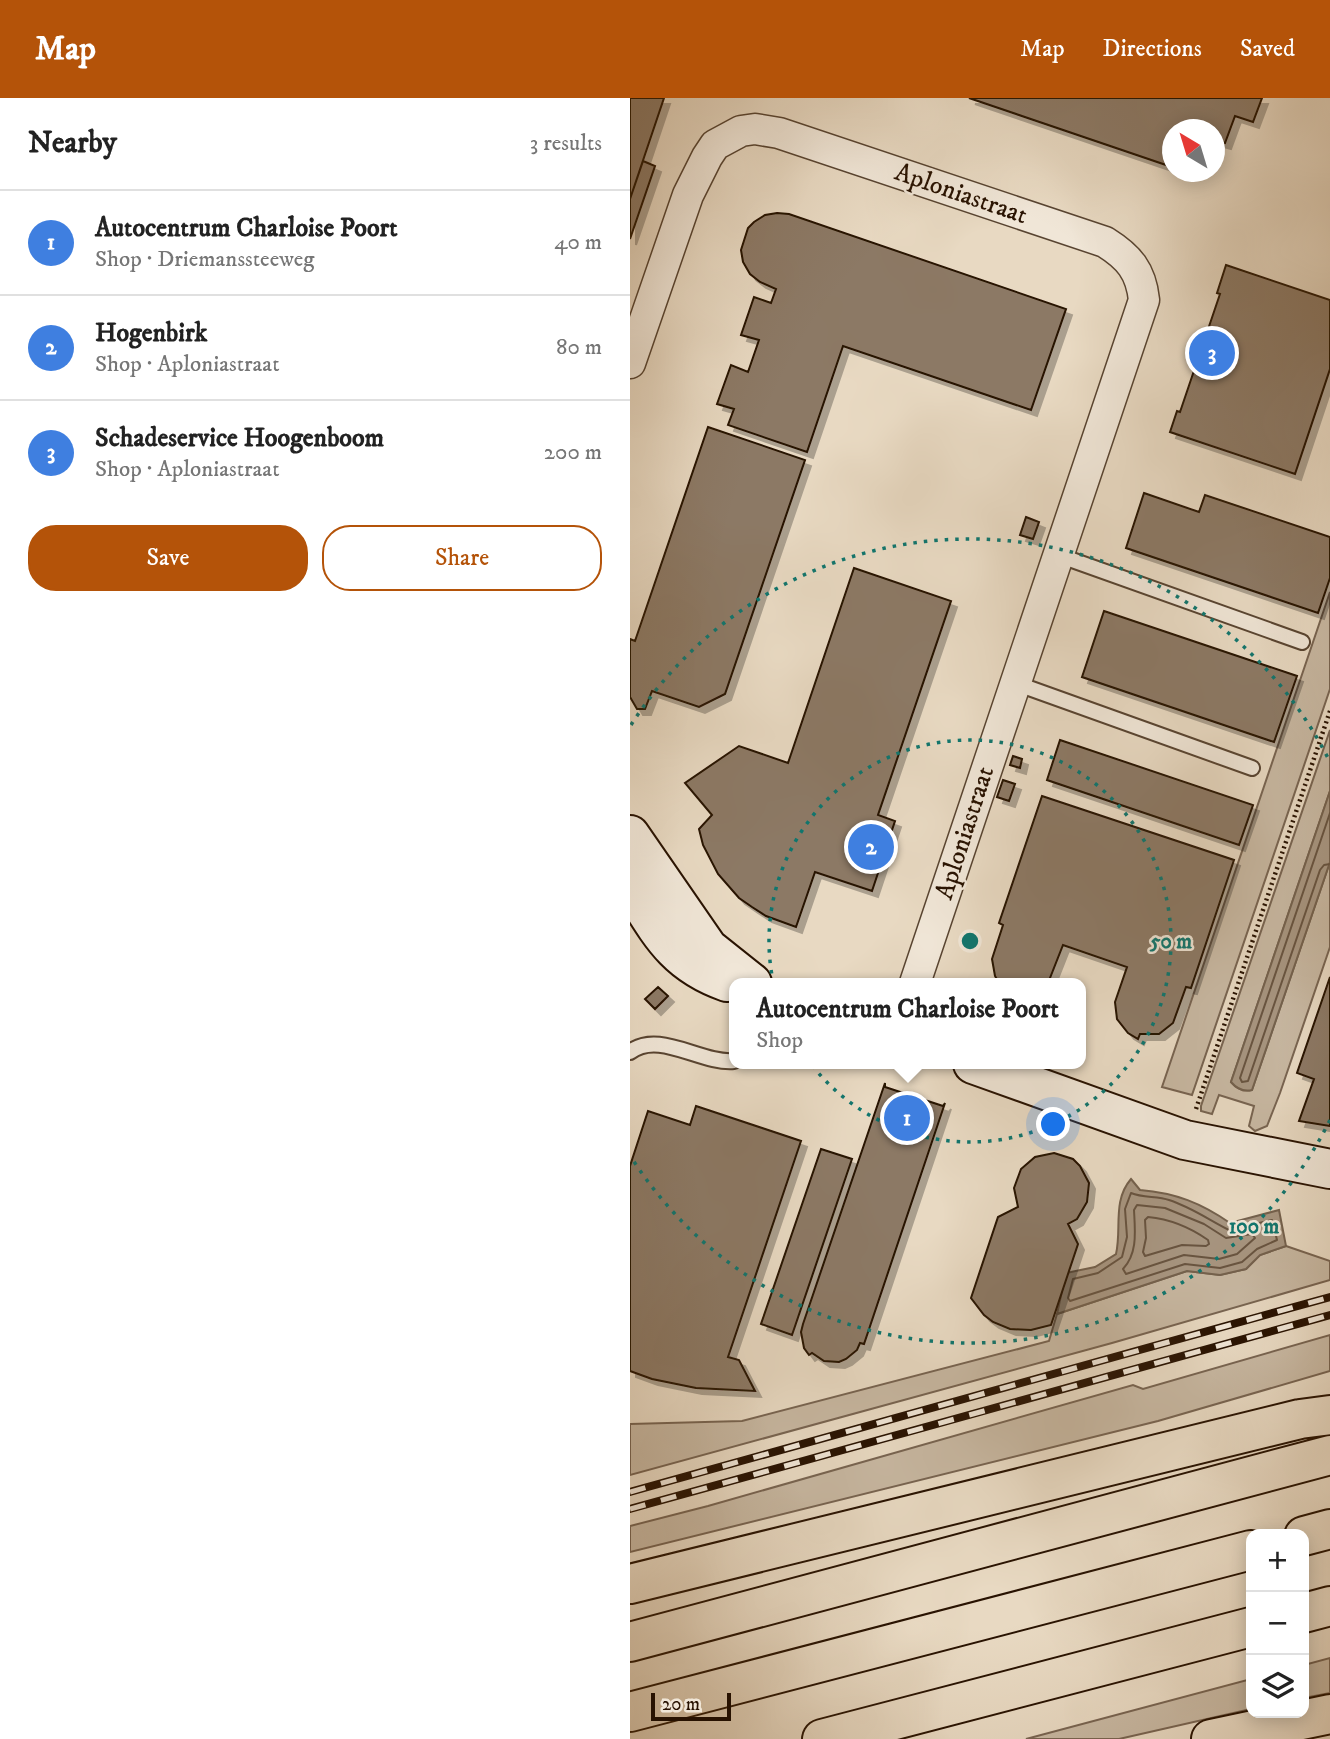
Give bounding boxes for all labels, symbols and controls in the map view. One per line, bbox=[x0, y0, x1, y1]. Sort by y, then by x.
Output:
text: Map bbox=[35, 29, 96, 70]
text: Map bbox=[1020, 34, 1065, 64]
text: Directions bbox=[1103, 34, 1202, 64]
text: Saved bbox=[1240, 34, 1295, 64]
north arrow bbox=[1162, 119, 1225, 182]
text: Nearby bbox=[28, 125, 117, 162]
text: 3 results bbox=[530, 129, 602, 158]
street label: Aploniastraat bbox=[890, 156, 1032, 232]
text: Autocentrum Charloise Poort bbox=[95, 212, 398, 245]
text: 1 bbox=[47, 228, 55, 257]
text: 40 m bbox=[554, 228, 602, 257]
text: Shop · Driemanssteeweg bbox=[95, 245, 315, 274]
text: Hogenbirk bbox=[95, 317, 207, 350]
pin: 3 bbox=[1189, 327, 1235, 379]
text: 2 bbox=[45, 333, 57, 362]
text: 80 m bbox=[556, 333, 602, 362]
text: Shop · Aploniastraat bbox=[95, 350, 280, 379]
text: Schadeservice Hoogenboom bbox=[95, 422, 384, 455]
text: 3 bbox=[47, 438, 55, 467]
text: 200 m bbox=[544, 438, 602, 467]
text: Shop · Aploniastraat bbox=[95, 455, 280, 484]
button: Save bbox=[28, 525, 308, 591]
button: Share bbox=[322, 525, 602, 591]
street label: Aploniastraat bbox=[928, 762, 1002, 904]
pin: 2 bbox=[848, 821, 894, 873]
centre of rings bbox=[958, 929, 982, 953]
text: 50 m bbox=[1149, 929, 1192, 955]
popup bbox=[729, 978, 1086, 1069]
text: Autocentrum Charloise Poort bbox=[756, 993, 1059, 1026]
text: Shop bbox=[756, 1026, 803, 1055]
pin: 1 bbox=[884, 1092, 930, 1144]
your location bbox=[1036, 1107, 1070, 1141]
text: 100 m bbox=[1229, 1214, 1279, 1240]
map controls bbox=[1246, 1529, 1309, 1718]
button: + bbox=[1246, 1529, 1309, 1592]
button: − bbox=[1246, 1592, 1309, 1655]
button: layers bbox=[1246, 1655, 1309, 1718]
scale bar bbox=[651, 1690, 732, 1722]
text: 20 m bbox=[662, 1693, 700, 1716]

